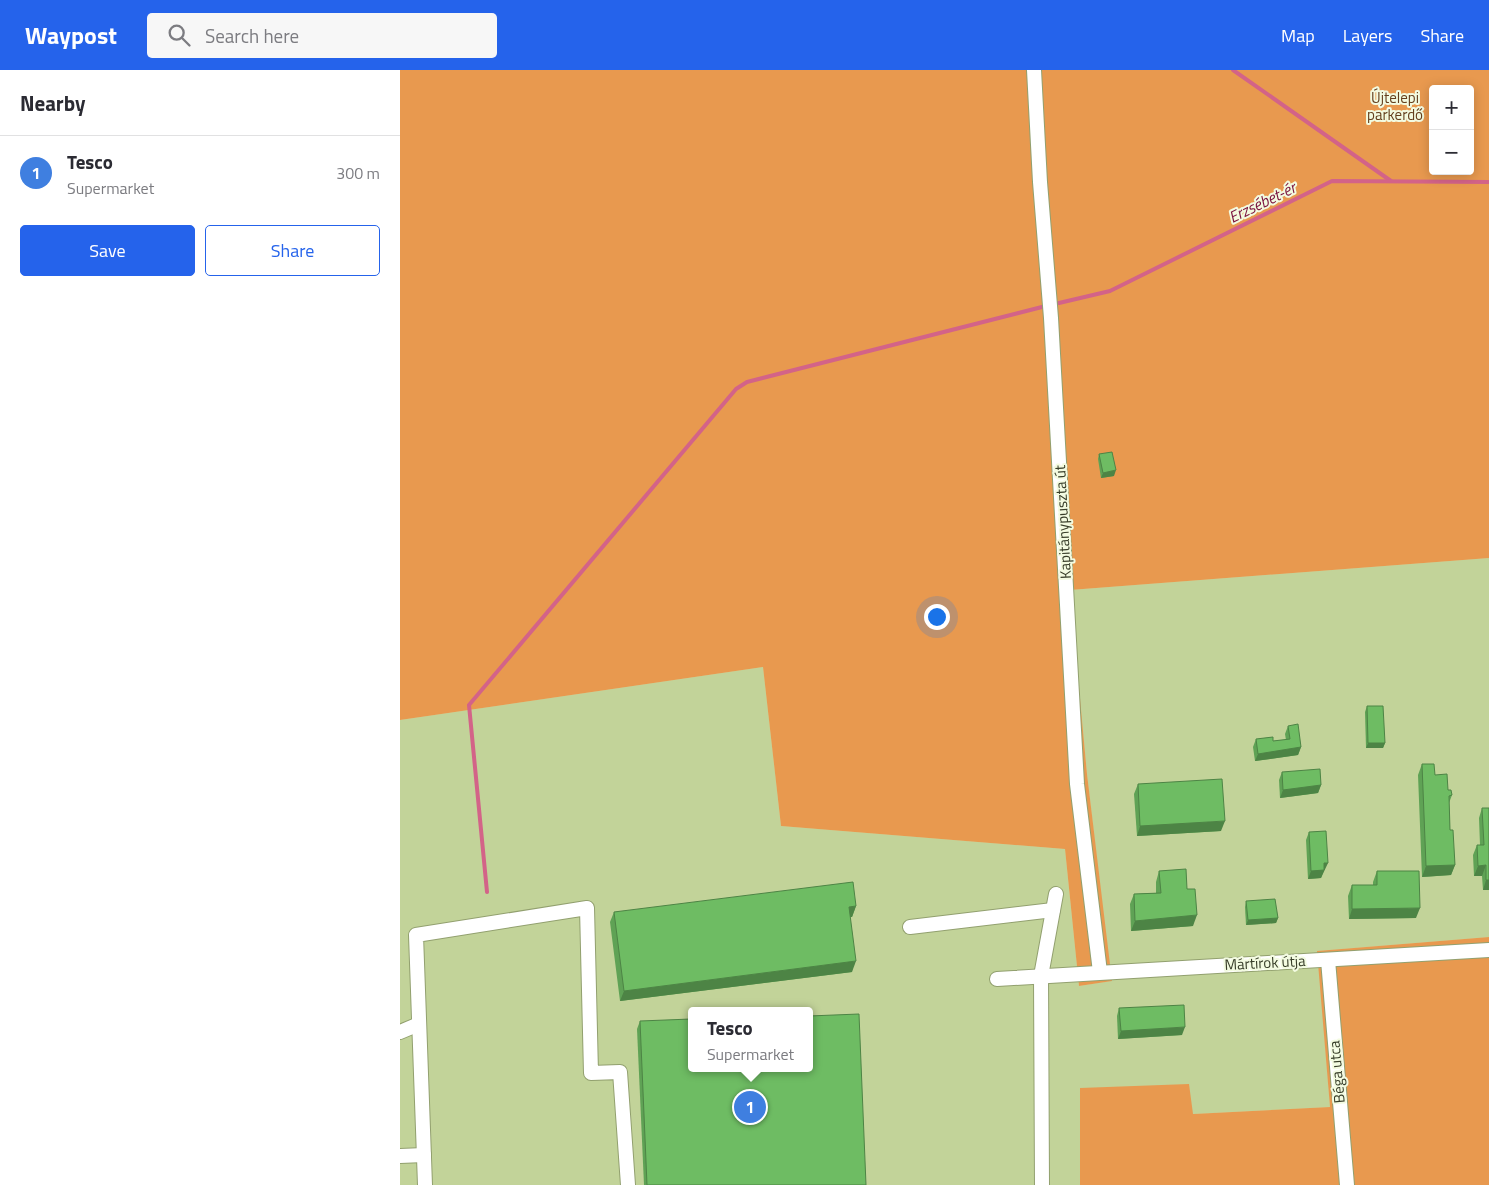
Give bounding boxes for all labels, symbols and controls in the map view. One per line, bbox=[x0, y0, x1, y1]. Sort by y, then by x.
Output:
search box bbox=[147, 13, 497, 58]
text: Waypost bbox=[25, 17, 117, 53]
icon: search bbox=[165, 21, 193, 49]
text: Search here bbox=[205, 21, 299, 50]
text: Map bbox=[1281, 22, 1315, 49]
text: Layers bbox=[1343, 22, 1392, 49]
text: Share bbox=[1420, 22, 1464, 49]
map controls bbox=[1429, 85, 1474, 175]
button: + bbox=[1429, 85, 1474, 130]
park label: Újtelepi parkerdő bbox=[1367, 86, 1423, 126]
text: Nearby bbox=[20, 87, 85, 119]
button: − bbox=[1429, 130, 1474, 175]
text: Tesco bbox=[67, 147, 113, 176]
text: 1 bbox=[32, 161, 40, 185]
text: 300 m bbox=[336, 161, 380, 185]
water label: Erzsébet-ér bbox=[1224, 175, 1301, 229]
text: Supermarket bbox=[67, 176, 154, 200]
button: Save bbox=[20, 225, 195, 276]
button: Share bbox=[205, 225, 380, 276]
street label: Kapitánypuszta út bbox=[1048, 464, 1077, 580]
your location bbox=[924, 604, 950, 630]
street label: Mártírok útja bbox=[1224, 949, 1307, 976]
popup bbox=[688, 1007, 813, 1072]
text: Tesco bbox=[707, 1013, 753, 1042]
street label: Béga utca bbox=[1322, 1039, 1351, 1104]
text: Supermarket bbox=[707, 1042, 794, 1066]
pin: 1 bbox=[734, 1088, 766, 1126]

